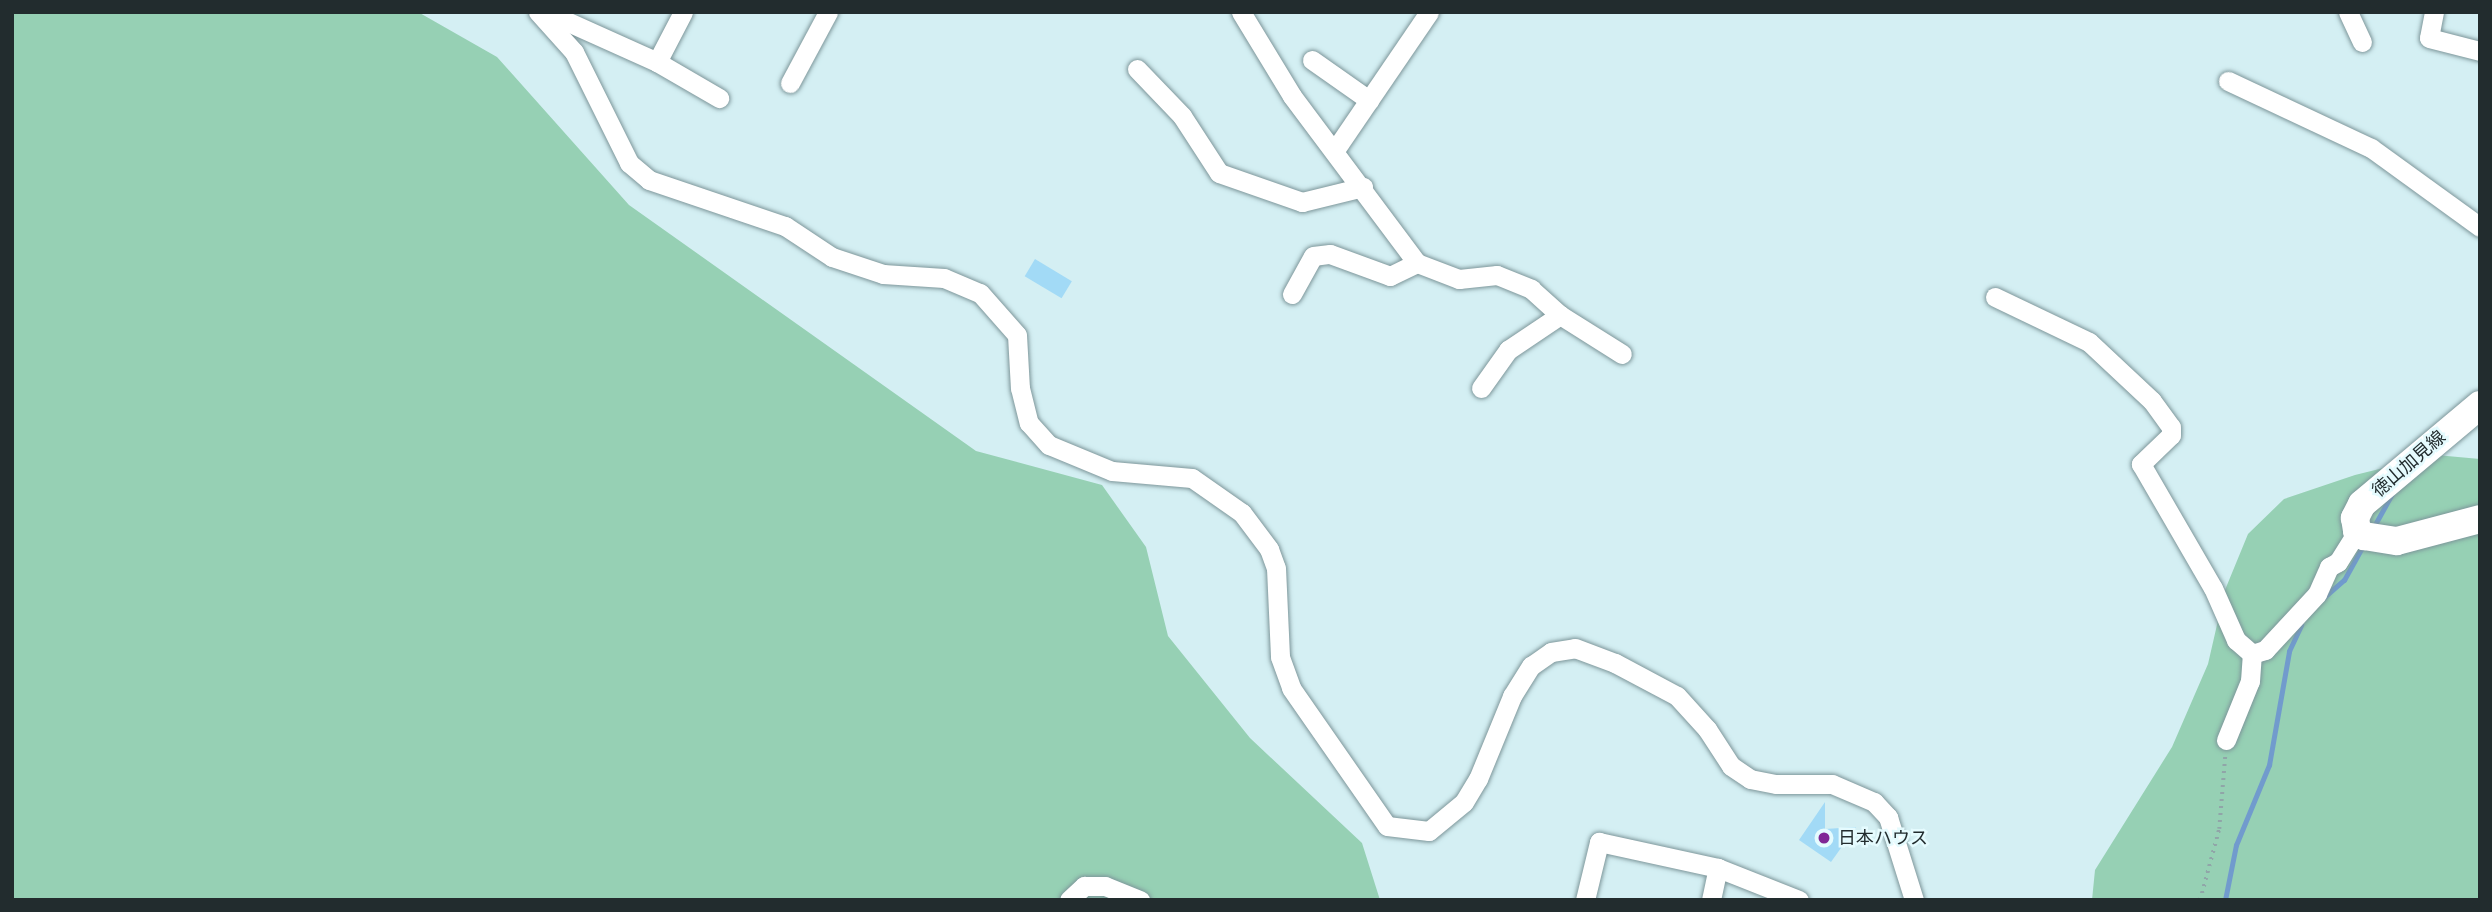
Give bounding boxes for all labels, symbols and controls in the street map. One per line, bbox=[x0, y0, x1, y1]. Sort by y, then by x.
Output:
street label: 徳山加見線 bbox=[2368, 426, 2450, 502]
place label: 日本ハウス bbox=[1838, 827, 1928, 849]
marker: 日本ハウス bbox=[1816, 830, 1832, 846]

